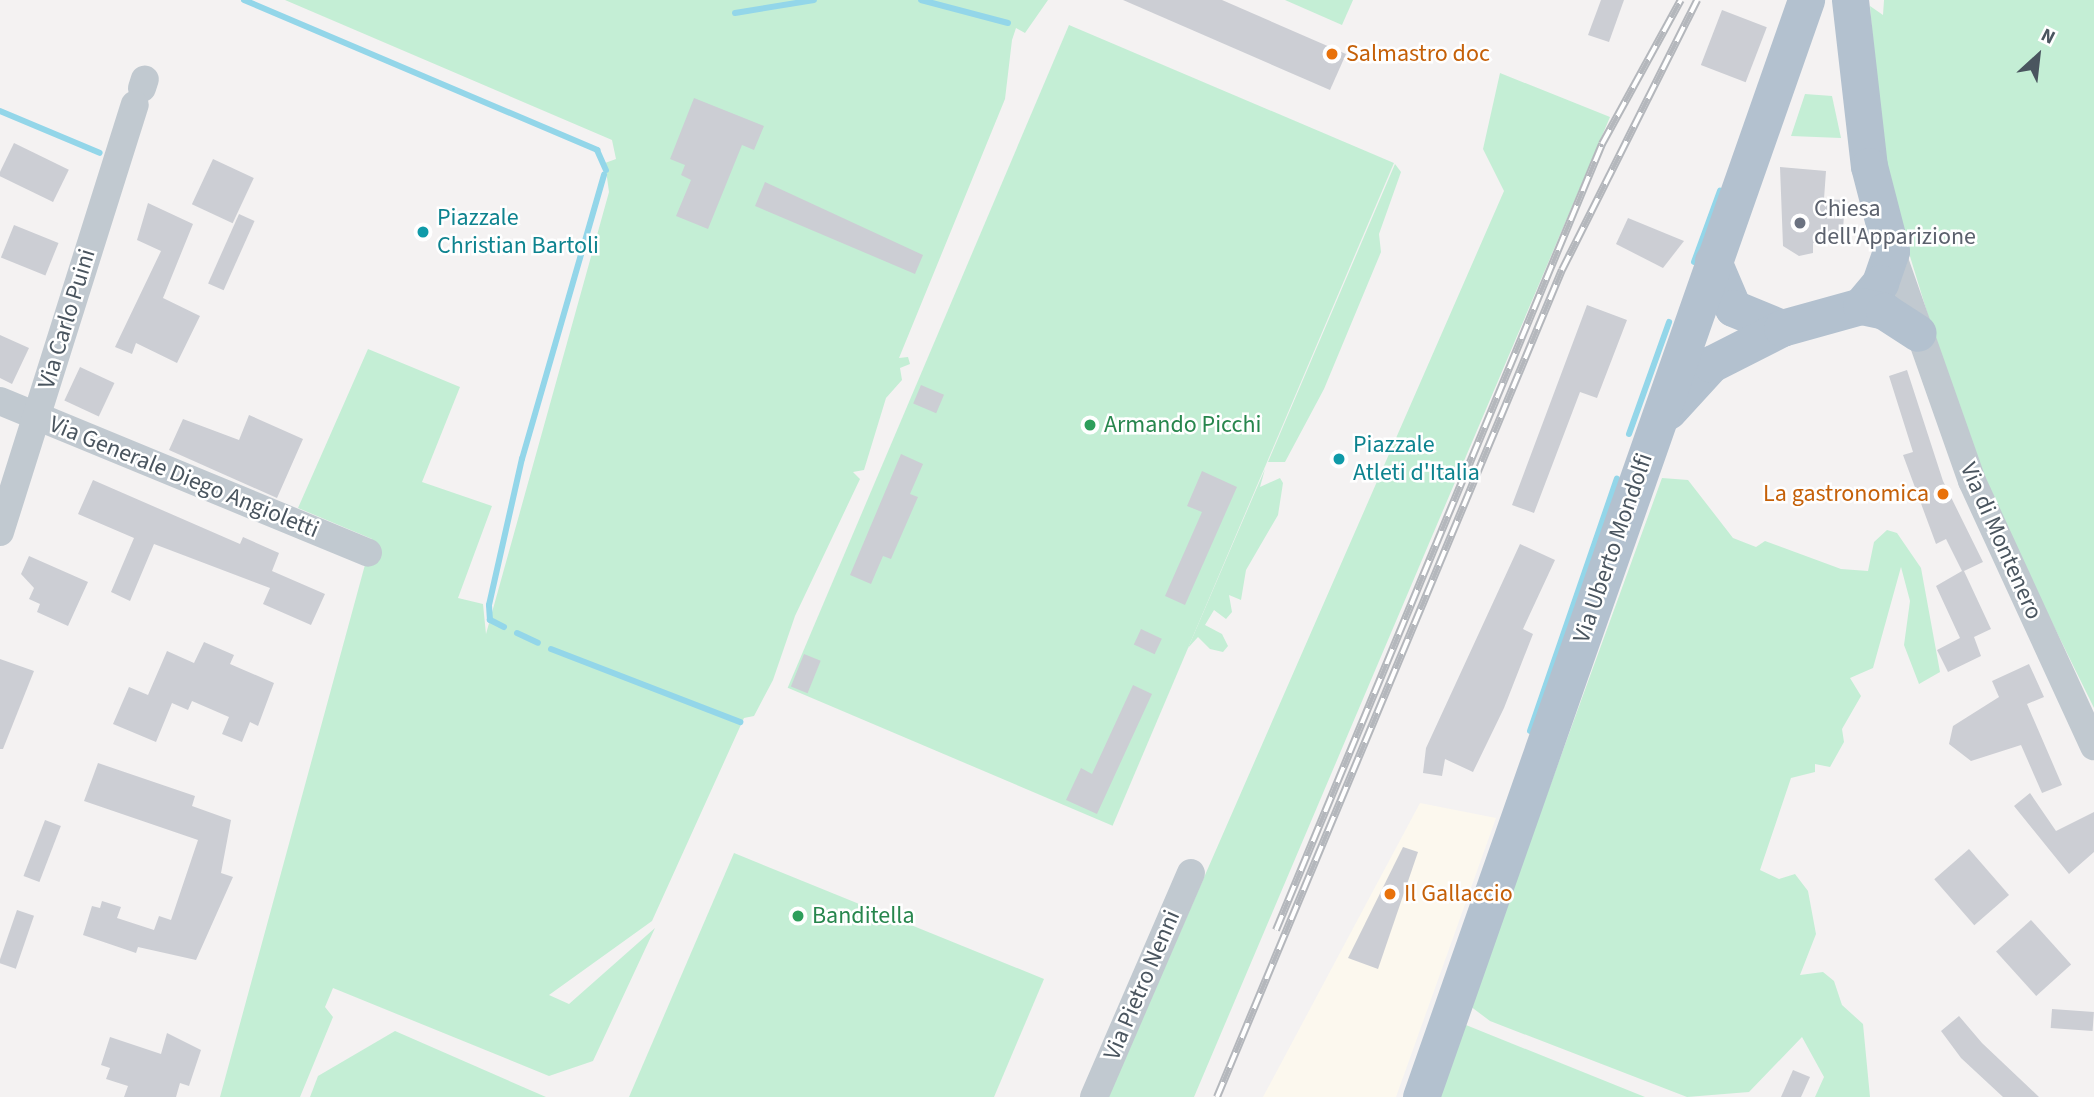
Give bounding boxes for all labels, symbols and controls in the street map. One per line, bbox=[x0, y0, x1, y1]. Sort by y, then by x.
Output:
north arrow bbox=[2003, 21, 2073, 91]
text: N bbox=[2036, 22, 2060, 52]
place label: Salmastro doc bbox=[1346, 40, 1490, 68]
marker: Salmastro doc bbox=[1324, 46, 1340, 62]
place label: Chiesa dell'Apparizione bbox=[1814, 195, 1976, 251]
place label: Piazzale Christian Bartoli bbox=[437, 204, 599, 260]
marker: Chiesa dell'Apparizione bbox=[1792, 215, 1808, 231]
marker: Piazzale Christian Bartoli bbox=[415, 224, 431, 240]
street label: Via Carlo Puini bbox=[32, 246, 102, 392]
street label: Via Generale Diego Angioletti bbox=[45, 410, 323, 544]
place label: Armando Picchi bbox=[1104, 411, 1261, 439]
marker: Armando Picchi bbox=[1082, 417, 1098, 433]
place label: Piazzale Atleti d'Italia bbox=[1353, 431, 1480, 487]
street label: Via Uberto Mondolfi bbox=[1567, 449, 1659, 647]
marker: Piazzale Atleti d'Italia bbox=[1331, 451, 1347, 467]
street label: Via di Montenero bbox=[1954, 458, 2048, 624]
place label: La gastronomica bbox=[1763, 480, 1929, 508]
marker: La gastronomica bbox=[1935, 486, 1951, 502]
place label: Il Gallaccio bbox=[1404, 880, 1513, 908]
marker: Il Gallaccio bbox=[1382, 886, 1398, 902]
place label: Banditella bbox=[812, 902, 915, 930]
street label: Via Pietro Nenni bbox=[1098, 906, 1186, 1064]
marker: Banditella bbox=[790, 908, 806, 924]

